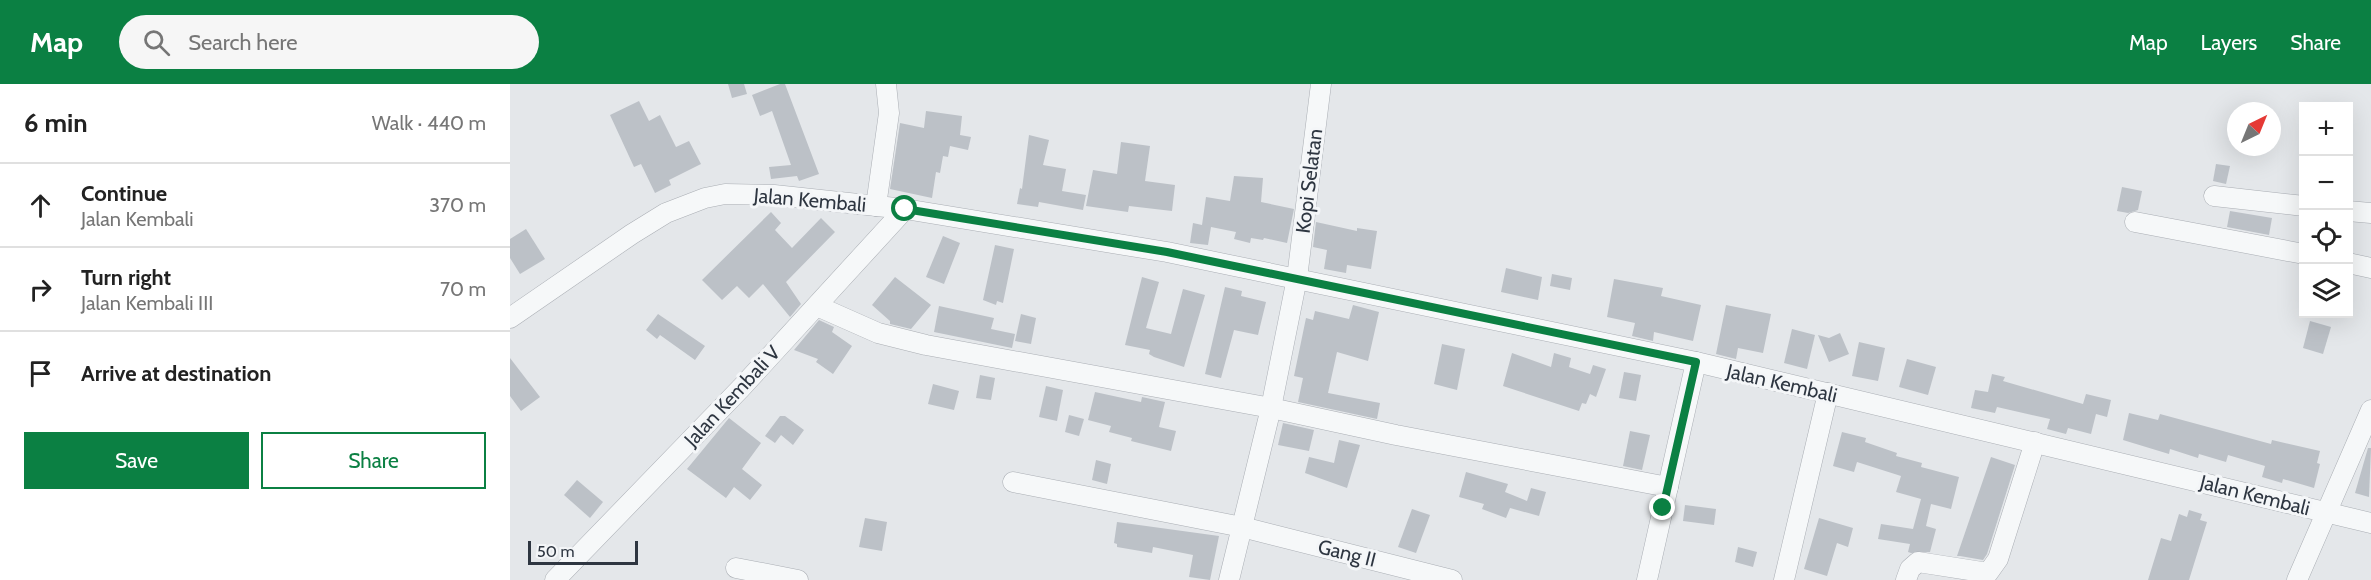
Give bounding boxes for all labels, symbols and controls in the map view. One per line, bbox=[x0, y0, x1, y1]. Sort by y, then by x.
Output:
search box bbox=[119, 15, 539, 69]
text: Map bbox=[30, 25, 83, 59]
icon: search bbox=[140, 26, 173, 59]
text: Search here bbox=[188, 29, 297, 56]
text: Map bbox=[2129, 30, 2168, 55]
text: Layers bbox=[2201, 30, 2257, 55]
text: Share bbox=[2290, 30, 2341, 55]
north arrow bbox=[2227, 102, 2281, 156]
map controls bbox=[2299, 102, 2353, 318]
button: + bbox=[2299, 102, 2353, 156]
text: 6 min bbox=[24, 107, 88, 139]
text: Walk · 440 m bbox=[372, 111, 486, 135]
street label: Kopi Selatan bbox=[1291, 127, 1327, 235]
button: − bbox=[2299, 156, 2353, 210]
text: Continue bbox=[81, 180, 167, 207]
street label: Jalan Kembali bbox=[752, 183, 867, 217]
icon: ahead bbox=[24, 189, 57, 222]
text: 370 m bbox=[429, 193, 486, 217]
route start bbox=[891, 195, 917, 221]
text: Jalan Kembali bbox=[81, 207, 194, 231]
button: locate bbox=[2299, 210, 2353, 264]
text: Turn right bbox=[81, 264, 171, 291]
button: layers bbox=[2299, 264, 2353, 318]
icon: right bbox=[24, 273, 57, 306]
text: 70 m bbox=[440, 277, 486, 301]
text: Jalan Kembali III bbox=[81, 291, 213, 315]
street label: Jalan Kembali V bbox=[678, 340, 785, 452]
icon: arrive bbox=[24, 357, 57, 390]
street label: Jalan Kembali bbox=[1723, 358, 1840, 407]
text: Arrive at destination bbox=[81, 360, 271, 387]
button: Save bbox=[24, 432, 249, 489]
button: Share bbox=[261, 432, 486, 489]
street label: Jalan Kembali bbox=[2197, 469, 2313, 520]
route end bbox=[1649, 494, 1675, 520]
street label: Gang II bbox=[1316, 534, 1378, 572]
scale bar bbox=[528, 538, 638, 566]
text: 50 m bbox=[537, 542, 574, 561]

